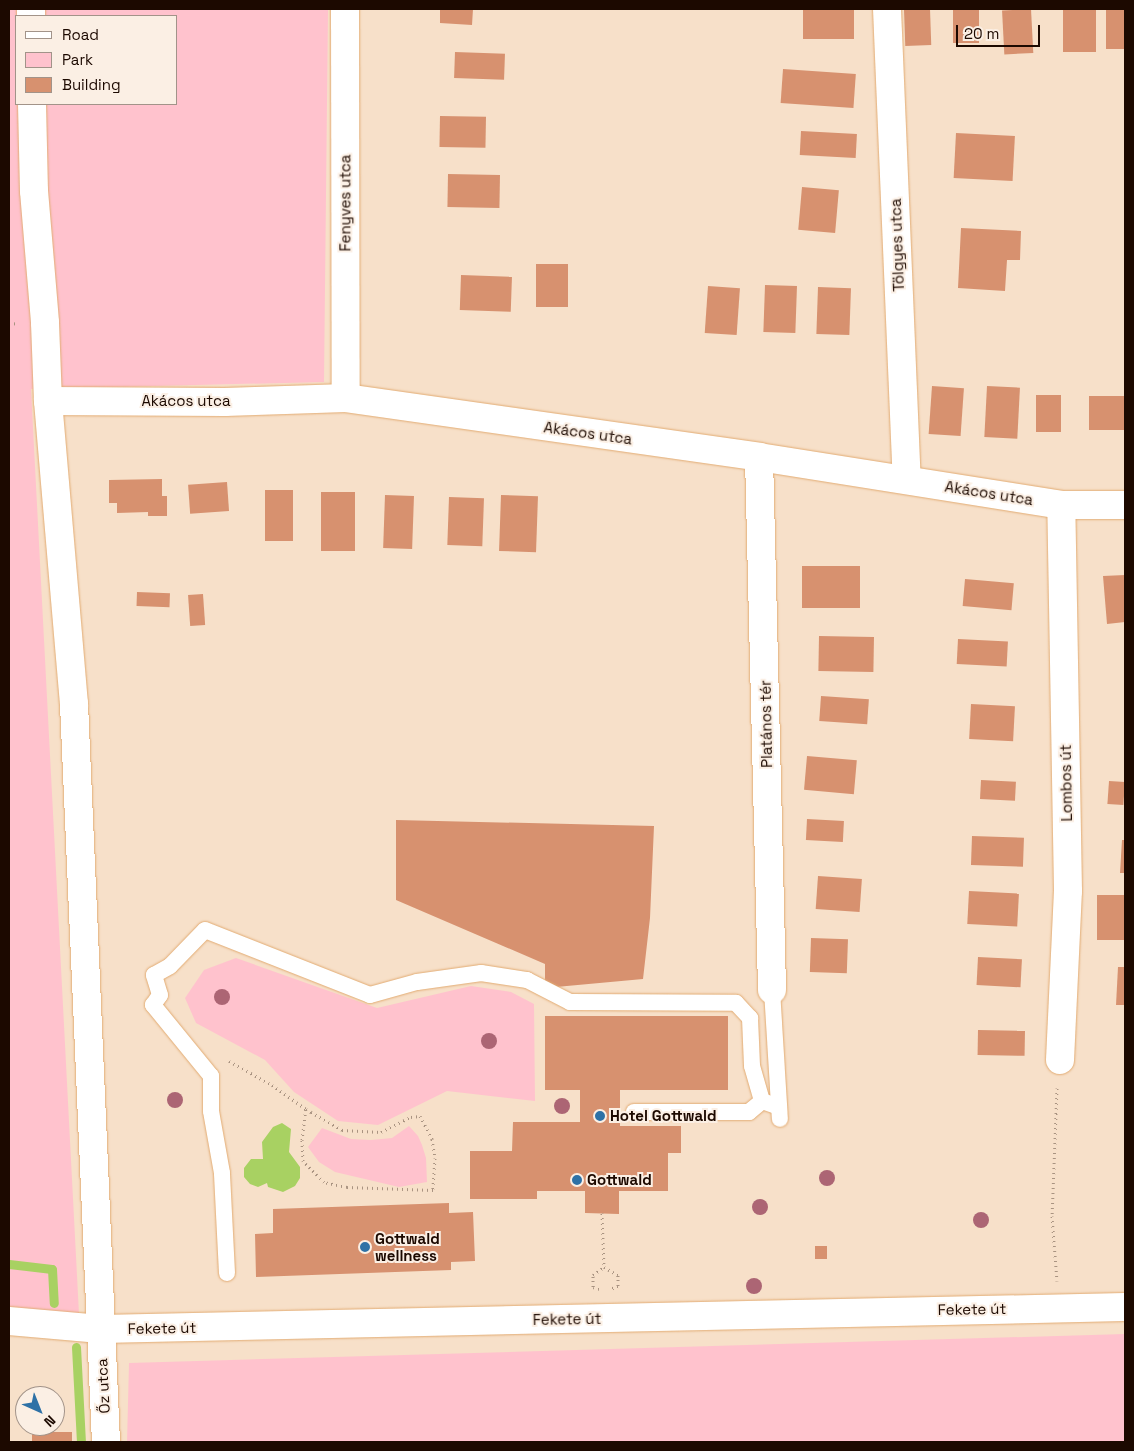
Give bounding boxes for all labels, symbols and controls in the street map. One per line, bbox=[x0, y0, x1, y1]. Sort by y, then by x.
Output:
legend bbox=[15, 15, 178, 105]
scale bar bbox=[959, 15, 1043, 47]
text: 20 m bbox=[964, 24, 999, 43]
text: Road bbox=[62, 25, 99, 44]
text: Park bbox=[62, 50, 93, 69]
text: Building bbox=[62, 75, 121, 94]
street label: Fenyves utca bbox=[336, 155, 354, 251]
street label: Tölgyes utca bbox=[886, 198, 908, 292]
street label: Akácos utca bbox=[141, 392, 231, 410]
street label: Akácos utca bbox=[543, 418, 633, 448]
street label: Akácos utca bbox=[944, 477, 1034, 509]
street label: Platános tér bbox=[756, 680, 776, 768]
street label: Lombos út bbox=[1056, 744, 1076, 822]
place label: Hotel Gottwald bbox=[610, 1107, 717, 1125]
marker: Hotel Gottwald bbox=[594, 1110, 606, 1122]
place label: Gottwald bbox=[587, 1171, 652, 1189]
marker: Gottwald bbox=[571, 1174, 583, 1186]
place label: Gottwald wellness bbox=[375, 1229, 440, 1264]
marker: Gottwald wellness bbox=[359, 1241, 371, 1253]
street label: Fekete út bbox=[938, 1299, 1006, 1319]
street label: Fekete út bbox=[533, 1309, 601, 1329]
street label: Fekete út bbox=[128, 1318, 196, 1338]
street label: Őz utca bbox=[93, 1358, 113, 1414]
north arrow bbox=[15, 1386, 65, 1436]
text: N bbox=[40, 1411, 59, 1431]

